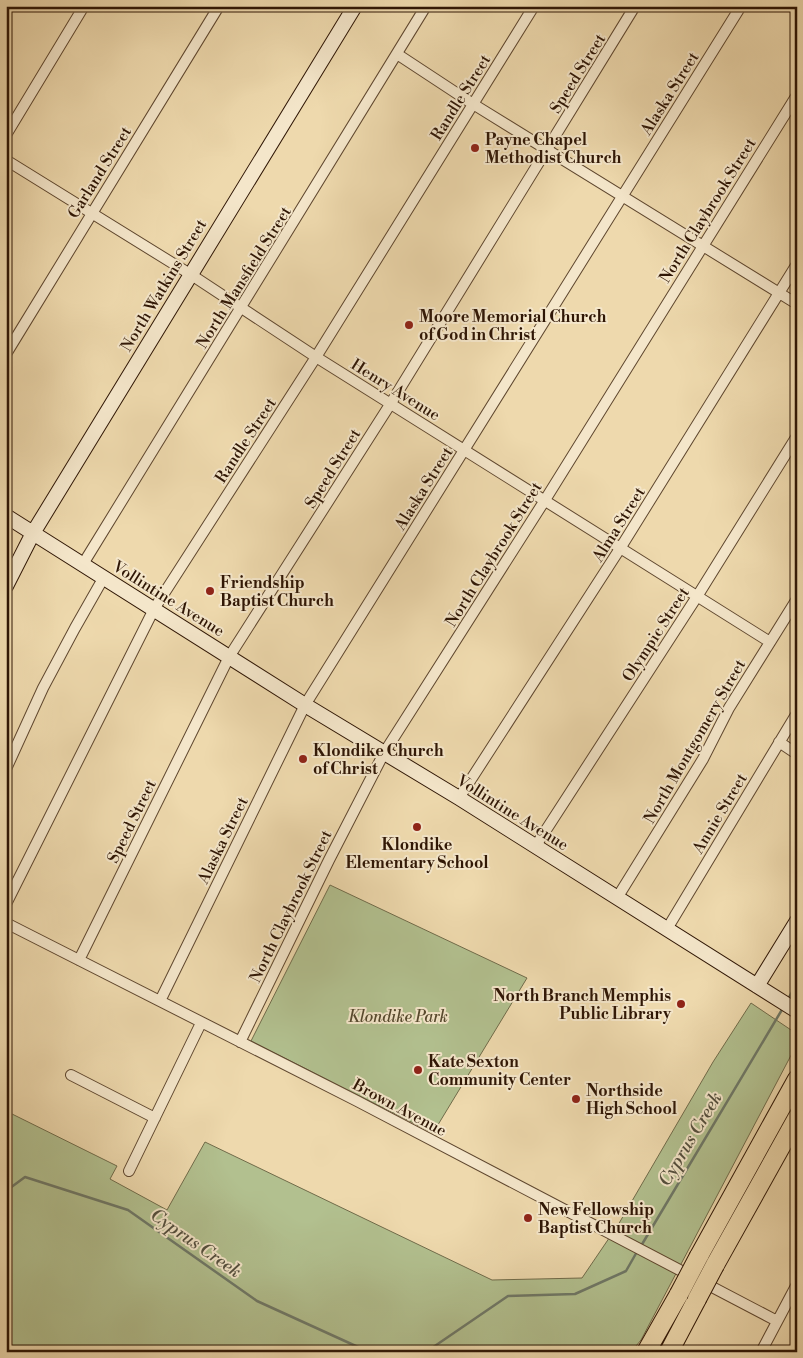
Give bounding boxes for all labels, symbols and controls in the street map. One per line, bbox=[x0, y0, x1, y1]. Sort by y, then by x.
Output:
street label: Speed Street bbox=[545, 30, 610, 117]
street label: Alaska Street bbox=[636, 48, 704, 140]
street label: Randle Street bbox=[426, 51, 495, 144]
street label: Garland Street bbox=[64, 123, 136, 222]
place label: Payne Chapel Methodist Church bbox=[485, 130, 622, 168]
street label: North Claybrook Street bbox=[655, 134, 761, 287]
marker: Payne Chapel Methodist Church bbox=[469, 142, 481, 154]
street label: North Mansfield Street bbox=[192, 202, 296, 352]
street label: North Watkins Street bbox=[116, 215, 211, 355]
place label: Moore Memorial Church of God in Christ bbox=[419, 307, 606, 345]
marker: Moore Memorial Church of God in Christ bbox=[403, 319, 415, 331]
street label: Henry Avenue bbox=[347, 354, 444, 425]
street label: Randle Street bbox=[211, 394, 281, 487]
street label: Speed Street bbox=[300, 425, 365, 512]
street label: Alaska Street bbox=[390, 443, 458, 535]
street label: North Claybrook Street bbox=[441, 478, 547, 631]
street label: Alma Street bbox=[587, 483, 650, 567]
street label: Vollintine Avenue bbox=[108, 556, 228, 641]
place label: Friendship Baptist Church bbox=[220, 573, 334, 611]
street label: Olympic Street bbox=[618, 583, 694, 685]
marker: Friendship Baptist Church bbox=[204, 585, 216, 597]
street label: North Montgomery Street bbox=[640, 655, 750, 827]
place label: Klondike Church of Christ bbox=[313, 741, 444, 779]
marker: Klondike Church of Christ bbox=[297, 753, 309, 765]
street label: Annie Street bbox=[688, 769, 752, 858]
street label: Vollintine Avenue bbox=[452, 770, 572, 855]
street label: Speed Street bbox=[103, 776, 161, 866]
street label: Alaska Street bbox=[193, 793, 253, 888]
marker: Klondike Elementary School bbox=[411, 821, 423, 833]
street label: North Claybrook Street bbox=[245, 827, 337, 986]
place label: Klondike Elementary School bbox=[345, 835, 489, 873]
place label: North Branch Memphis Public Library bbox=[493, 986, 672, 1024]
marker: North Branch Memphis Public Library bbox=[675, 998, 687, 1010]
park label: Klondike Park bbox=[348, 1007, 448, 1027]
place label: Kate Sexton Community Center bbox=[428, 1052, 571, 1090]
marker: Kate Sexton Community Center bbox=[412, 1064, 424, 1076]
street label: Brown Avenue bbox=[348, 1074, 450, 1141]
place label: Northside High School bbox=[586, 1081, 678, 1119]
water label: Cyprus Creek bbox=[653, 1088, 728, 1191]
marker: Northside High School bbox=[570, 1093, 582, 1105]
place label: New Fellowship Baptist Church bbox=[538, 1200, 654, 1238]
water label: Cyprus Creek bbox=[146, 1204, 246, 1283]
marker: New Fellowship Baptist Church bbox=[522, 1212, 534, 1224]

